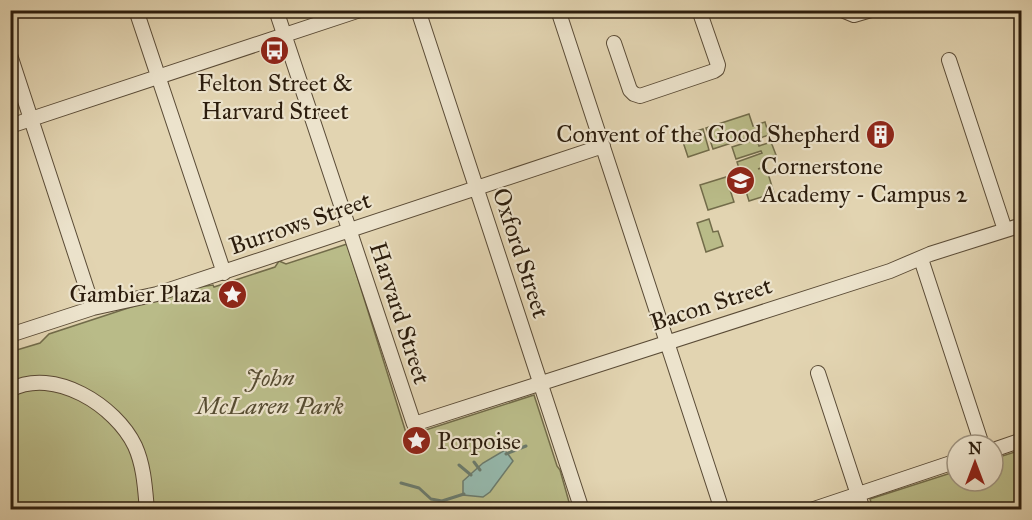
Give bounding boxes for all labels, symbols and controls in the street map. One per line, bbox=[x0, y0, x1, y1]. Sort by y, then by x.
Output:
bus stop icon: Felton Street & Harvard Street bbox=[259, 34, 291, 66]
place label: Felton Street & Harvard Street bbox=[197, 68, 353, 126]
building icon: Convent of the Good Shepherd bbox=[865, 118, 897, 150]
place label: Convent of the Good Shepherd bbox=[556, 119, 860, 149]
place label: Cornerstone Academy - Campus 2 bbox=[760, 151, 968, 209]
school or university icon: Cornerstone Academy - Campus 2 bbox=[724, 164, 756, 196]
street label: Oxford Street bbox=[486, 184, 556, 322]
street label: Burrows Street bbox=[225, 185, 375, 261]
street label: Harvard Street bbox=[363, 238, 437, 388]
street label: Bacon Street bbox=[646, 270, 776, 338]
place icon: Gambier Plaza bbox=[216, 278, 248, 310]
place label: Gambier Plaza bbox=[69, 279, 212, 309]
park label: John McLaren Park bbox=[194, 363, 344, 421]
place icon: Porpoise bbox=[400, 425, 432, 457]
place label: Porpoise bbox=[437, 426, 521, 456]
north arrow bbox=[945, 433, 1005, 493]
text: N bbox=[968, 439, 982, 458]

